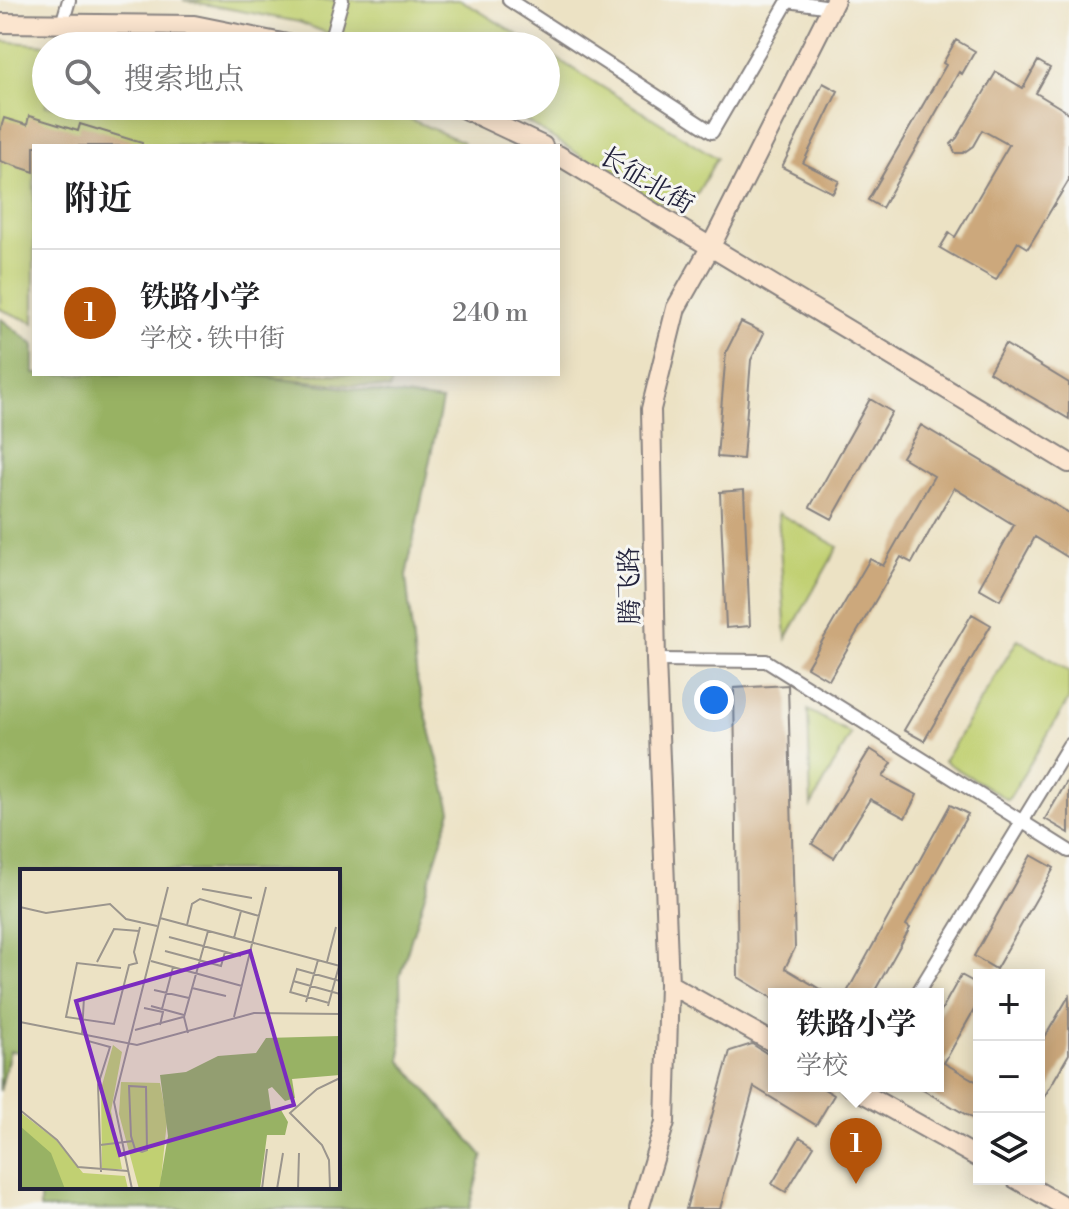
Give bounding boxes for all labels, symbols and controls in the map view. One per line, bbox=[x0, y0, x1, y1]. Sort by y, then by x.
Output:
search box bbox=[32, 32, 560, 120]
icon: search bbox=[60, 54, 104, 98]
text: 搜索地点 bbox=[124, 61, 244, 99]
street label: 长征北街 bbox=[594, 140, 699, 221]
text: 附近 bbox=[64, 179, 132, 221]
text: 铁路小学 bbox=[140, 279, 260, 317]
text: 1 bbox=[84, 297, 96, 329]
text: 240 m bbox=[452, 297, 528, 329]
text: 学校 · 铁中街 bbox=[140, 323, 285, 355]
street label: 腾飞路 bbox=[613, 547, 647, 625]
your location bbox=[694, 680, 734, 720]
inset map bbox=[20, 869, 340, 1189]
map controls bbox=[973, 969, 1045, 1185]
button: + bbox=[973, 969, 1045, 1041]
popup bbox=[768, 988, 944, 1092]
text: 铁路小学 bbox=[796, 1006, 916, 1044]
button: − bbox=[973, 1041, 1045, 1113]
text: 学校 bbox=[796, 1050, 848, 1082]
button: layers bbox=[973, 1113, 1045, 1185]
pin: 1 bbox=[830, 1118, 882, 1184]

